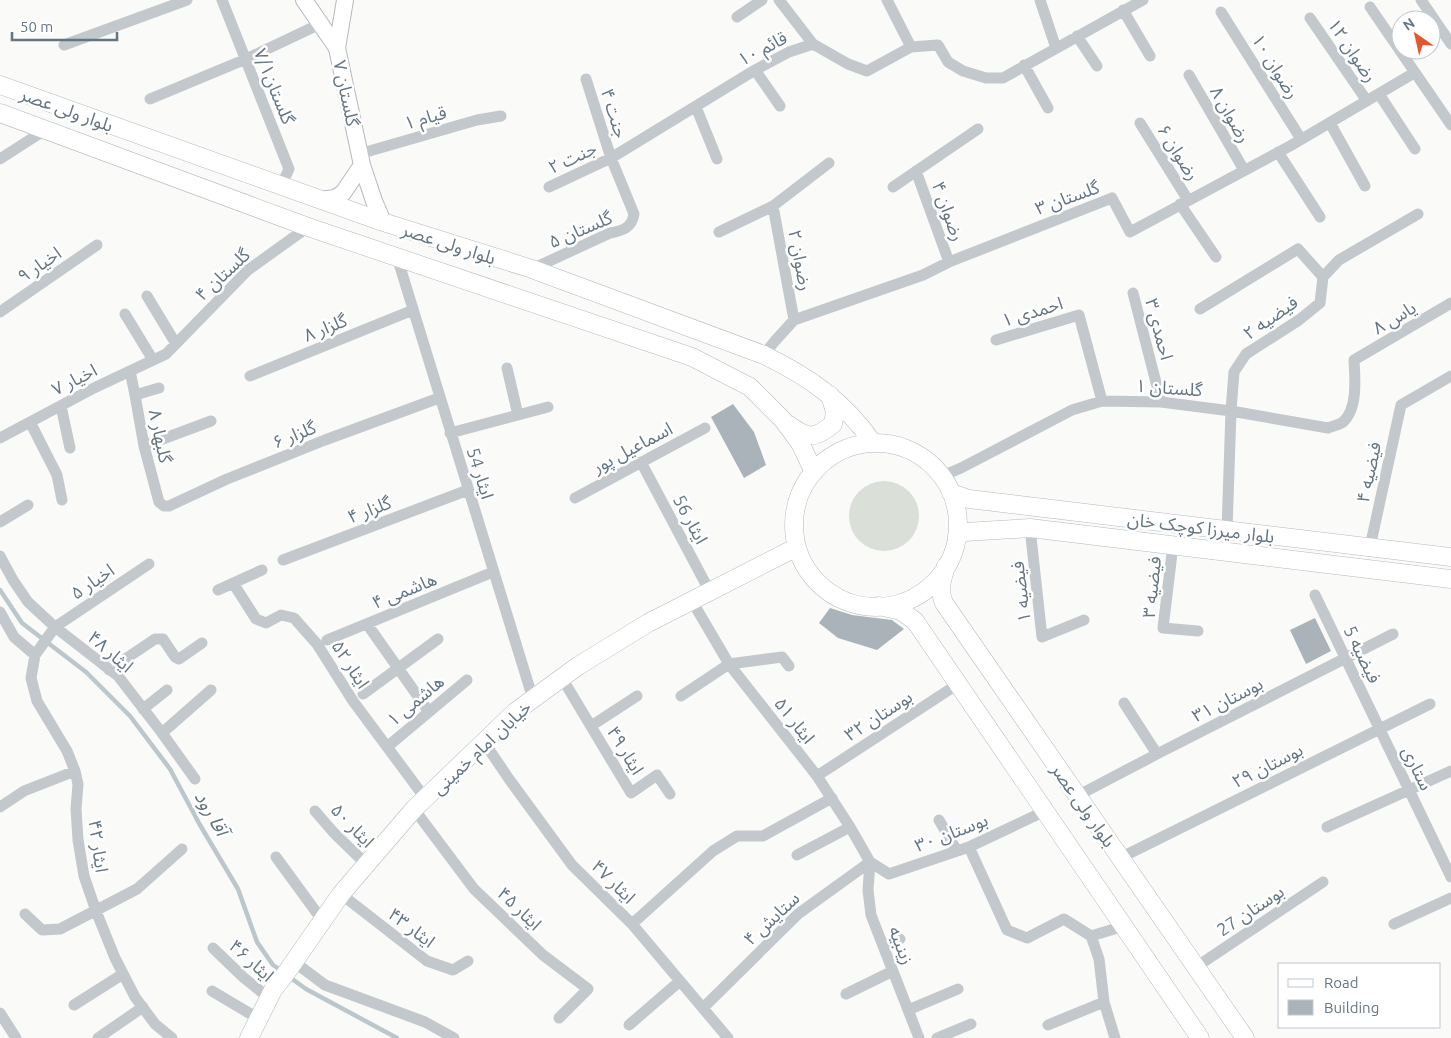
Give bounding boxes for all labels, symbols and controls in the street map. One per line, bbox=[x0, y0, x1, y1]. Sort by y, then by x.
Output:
scale bar bbox=[12, 10, 118, 42]
north arrow bbox=[1391, 10, 1441, 60]
street label: رضوان ۱۲ bbox=[1323, 14, 1381, 87]
text: N bbox=[1400, 15, 1418, 34]
text: 50 m bbox=[20, 18, 53, 35]
street label: قائم ۱۰ bbox=[734, 27, 792, 73]
street label: رضوان ۱۰ bbox=[1247, 30, 1304, 103]
street label: گلستان۷/۱ bbox=[249, 45, 299, 128]
street label: گلستان ۷ bbox=[328, 58, 364, 129]
street label: رضوان ۸ bbox=[1205, 82, 1255, 147]
street label: بلوار ولی عصر bbox=[16, 83, 116, 137]
street label: جنت ۴ bbox=[598, 86, 632, 140]
street label: قیام ۱ bbox=[402, 101, 450, 137]
street label: رضوان ۶ bbox=[1152, 120, 1204, 185]
street label: جنت ۲ bbox=[545, 137, 599, 177]
street label: گلستان ۳ bbox=[1032, 176, 1103, 220]
street label: رضوان ۴ bbox=[927, 179, 969, 244]
street label: گلستان ۵ bbox=[545, 207, 616, 253]
street label: بلوار ولی عصر bbox=[398, 218, 498, 269]
street label: رضوان ۲ bbox=[783, 228, 817, 293]
street label: اخیار ۹ bbox=[14, 242, 66, 287]
street label: گلستان ۴ bbox=[191, 244, 255, 306]
street label: فیضیه ۲ bbox=[1239, 291, 1301, 343]
street label: احمدی ۱ bbox=[999, 292, 1066, 332]
street label: احمدی ۳ bbox=[1140, 296, 1178, 363]
street label: یاس ۸ bbox=[1369, 296, 1420, 339]
street label: گلزار ۸ bbox=[300, 309, 351, 347]
street label: اخیار ۷ bbox=[48, 359, 101, 401]
street label: گلستان ۱ bbox=[1135, 375, 1204, 401]
street label: گلبهار ۸ bbox=[144, 407, 177, 466]
street label: گلزار ۶ bbox=[269, 416, 320, 454]
street label: اسماعیل پور bbox=[588, 418, 676, 479]
street label: فیضیه ۴ bbox=[1352, 440, 1384, 504]
street label: ایثار 54 bbox=[462, 445, 498, 502]
street label: گلزار ۴ bbox=[344, 491, 395, 528]
street label: ایثار 56 bbox=[668, 491, 712, 548]
street label: بلوار میرزا کوچک خان bbox=[1126, 508, 1276, 548]
street label: فیضیه ۳ bbox=[1138, 555, 1164, 619]
street label: اخیار ۵ bbox=[67, 559, 119, 604]
street label: فیضیه ۱ bbox=[1006, 560, 1034, 624]
street label: هاشمی ۴ bbox=[369, 568, 440, 614]
street label: فیضیه 5 bbox=[1340, 622, 1385, 686]
street label: ایثار ۴۸ bbox=[83, 626, 138, 677]
street label: ایثار ۵۲ bbox=[327, 636, 374, 693]
street label: هاشمی ۱ bbox=[383, 671, 449, 731]
street label: بوستان ۳۱ bbox=[1188, 673, 1267, 727]
street label: بوستان ۳۲ bbox=[840, 686, 917, 746]
street label: ایثار ۵۱ bbox=[769, 693, 819, 748]
street label: خیابان امام خمینی bbox=[427, 696, 538, 802]
street label: ایثار ۴۹ bbox=[602, 722, 648, 779]
street label: بوستان ۲۹ bbox=[1228, 739, 1307, 793]
street label: ستاری bbox=[1397, 743, 1437, 794]
street label: بلوار ولی عصر bbox=[1046, 759, 1120, 852]
water label: آقا رود bbox=[190, 787, 236, 843]
street label: ایثار ۵۰ bbox=[326, 799, 379, 852]
street label: بوستان ۳۰ bbox=[912, 809, 991, 857]
street label: ایثار ۴۲ bbox=[83, 818, 113, 874]
street label: ایثار ۴۷ bbox=[587, 855, 640, 908]
street label: بوستان 27 bbox=[1213, 880, 1288, 941]
street label: ایثار ۴۵ bbox=[493, 882, 546, 935]
street label: ستایش ۴ bbox=[739, 887, 804, 950]
street label: ایثار ۴۳ bbox=[384, 903, 439, 953]
street label: زینبیه bbox=[884, 923, 918, 968]
street label: ایثار ۴۶ bbox=[224, 935, 278, 987]
legend bbox=[1278, 963, 1441, 1028]
text: Road bbox=[1324, 974, 1359, 991]
text: Building bbox=[1324, 999, 1379, 1016]

